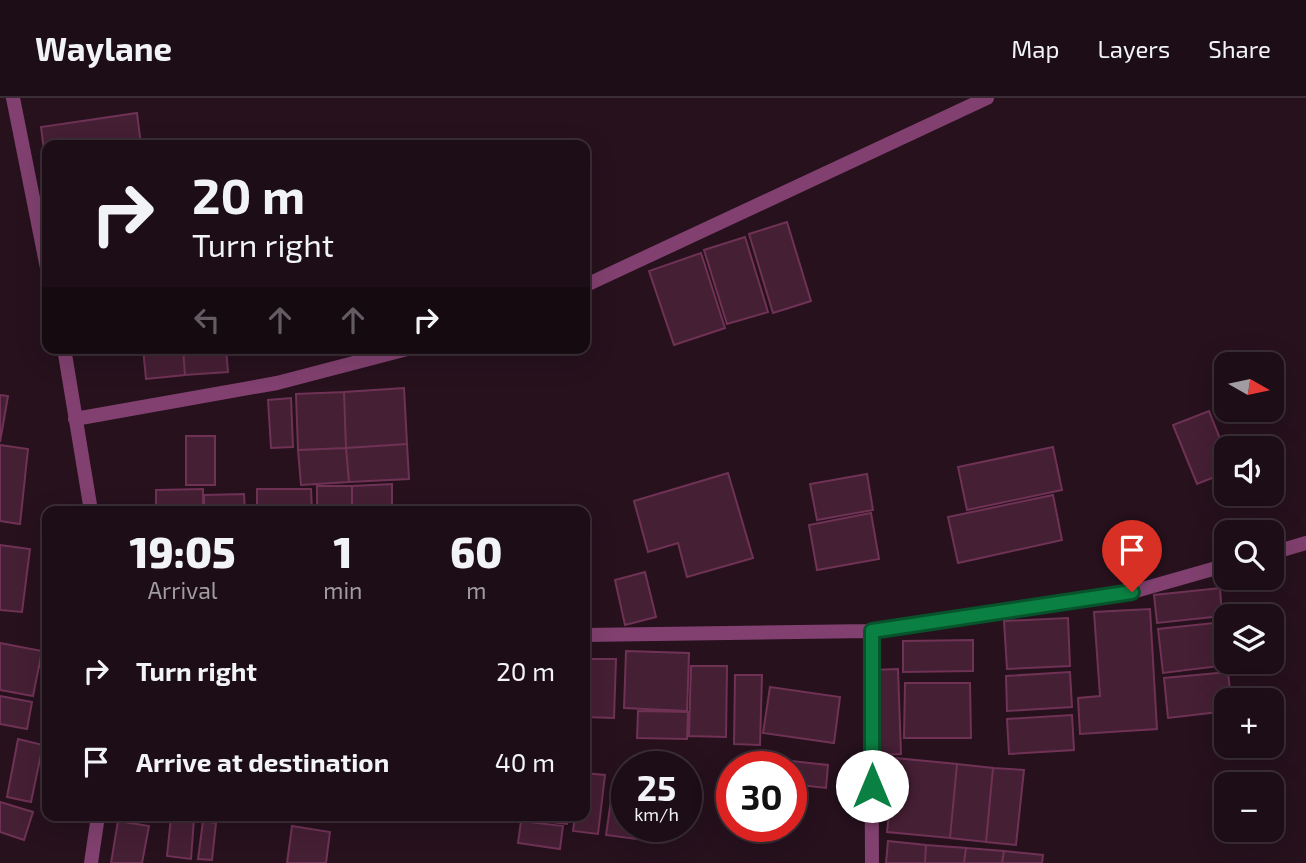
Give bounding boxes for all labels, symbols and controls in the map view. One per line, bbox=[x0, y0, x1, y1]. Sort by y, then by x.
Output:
text: Waylane bbox=[35, 28, 172, 68]
text: Map bbox=[1011, 34, 1059, 63]
text: Layers bbox=[1097, 34, 1170, 63]
text: Share bbox=[1208, 34, 1271, 63]
text: 20 m bbox=[192, 165, 305, 224]
icon: right bbox=[77, 168, 168, 259]
text: Turn right bbox=[192, 225, 334, 263]
icon: left bbox=[188, 301, 226, 339]
icon: ahead bbox=[261, 301, 299, 339]
icon: ahead bbox=[334, 301, 372, 339]
icon: right bbox=[407, 301, 445, 339]
north arrow bbox=[1214, 352, 1284, 422]
map controls bbox=[1214, 352, 1284, 842]
button: sound bbox=[1214, 436, 1284, 506]
pin bbox=[1102, 520, 1162, 592]
button: search bbox=[1214, 520, 1284, 590]
text: 19:05 bbox=[130, 526, 236, 576]
text: 1 bbox=[333, 526, 352, 576]
text: 60 bbox=[450, 526, 502, 576]
icon: arrive bbox=[1113, 531, 1151, 569]
text: Arrival bbox=[148, 576, 218, 604]
text: min bbox=[323, 576, 362, 604]
text: m bbox=[466, 576, 486, 604]
button: layers bbox=[1214, 604, 1284, 674]
icon: right bbox=[77, 652, 115, 690]
text: Turn right bbox=[136, 655, 257, 686]
text: 20 m bbox=[496, 655, 555, 686]
button: + bbox=[1214, 688, 1284, 758]
icon: arrive bbox=[77, 743, 115, 781]
text: Arrive at destination bbox=[136, 746, 389, 777]
text: 40 m bbox=[495, 746, 555, 777]
position arrow bbox=[835, 749, 909, 823]
speed limit sign: 30 bbox=[716, 751, 807, 842]
text: 25 bbox=[637, 766, 676, 808]
button: − bbox=[1214, 772, 1284, 842]
text: km/h bbox=[634, 803, 679, 825]

